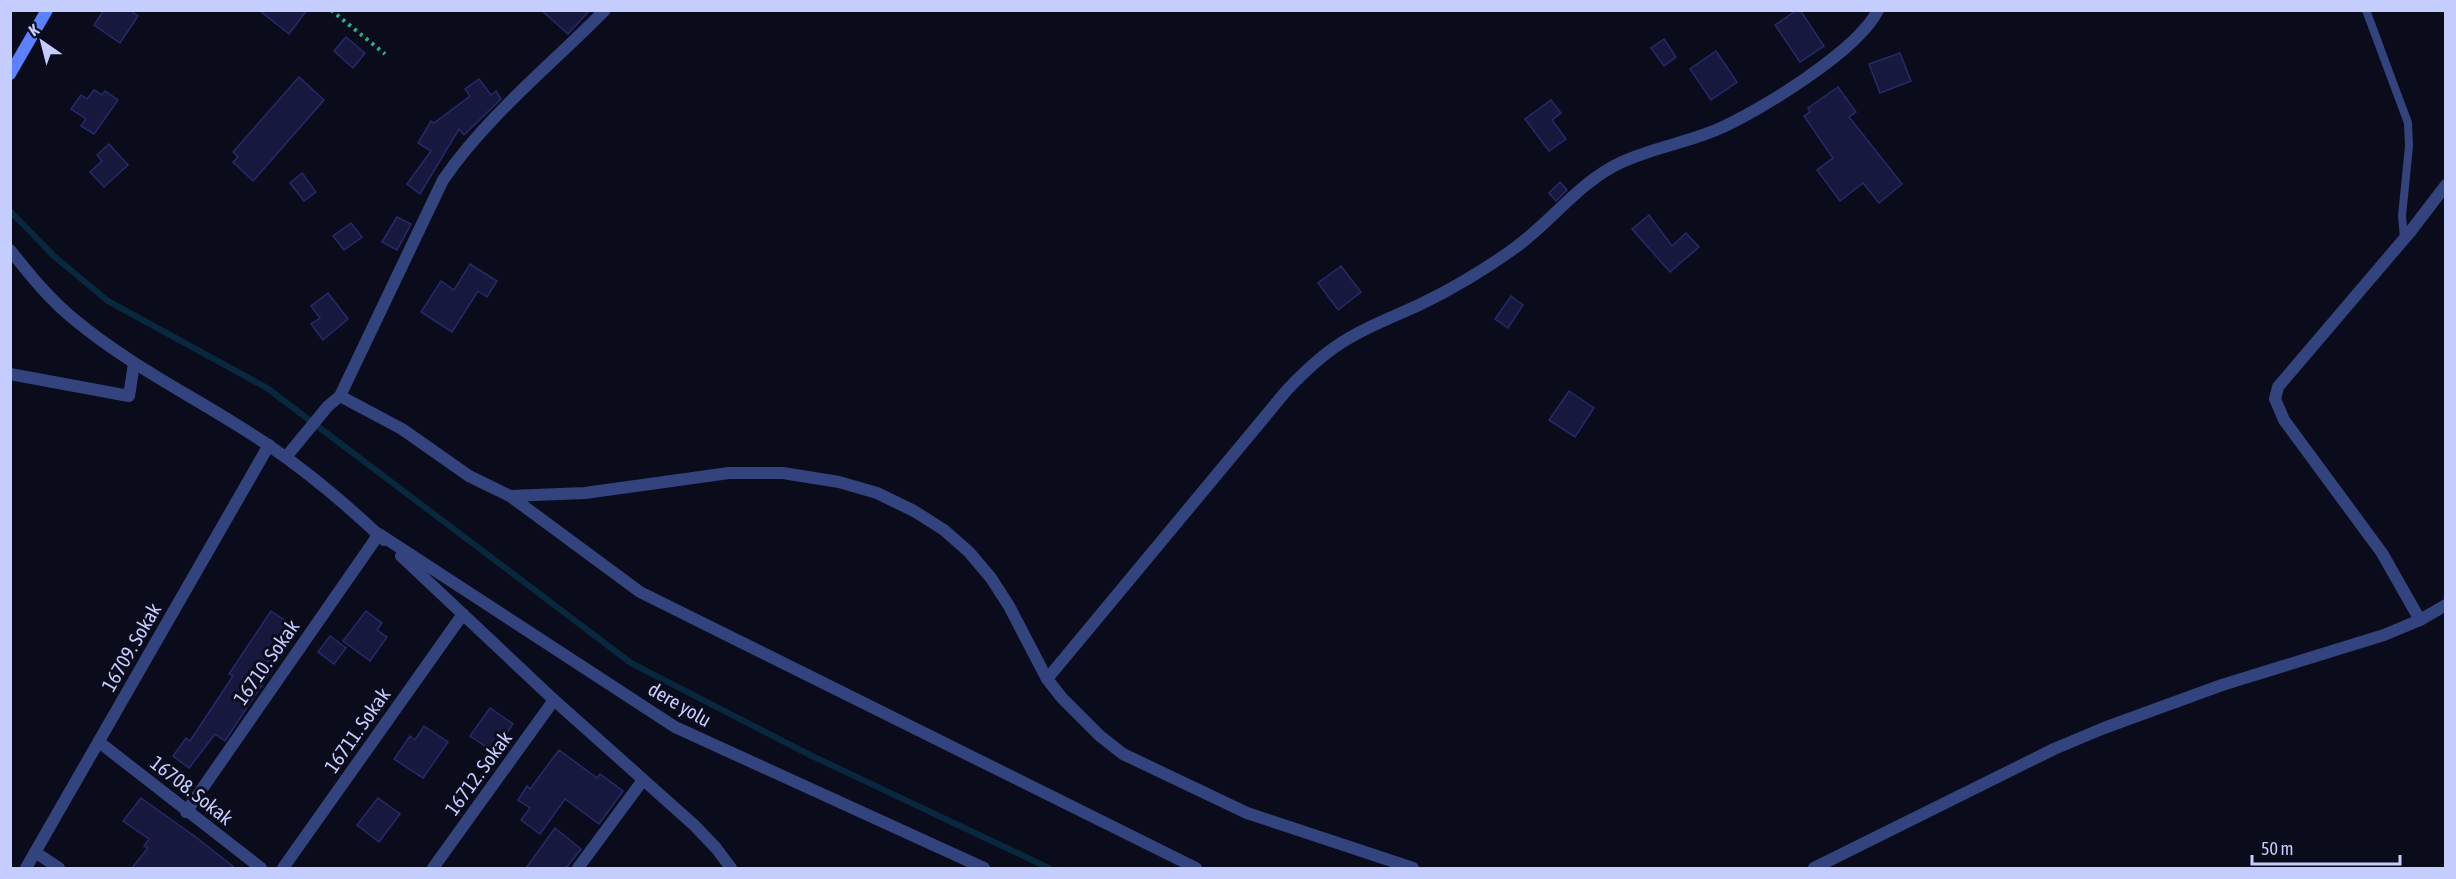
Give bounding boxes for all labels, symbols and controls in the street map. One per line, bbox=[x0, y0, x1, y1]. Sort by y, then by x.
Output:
north arrow bbox=[12, 12, 72, 72]
text: K bbox=[25, 20, 42, 39]
street label: 16709. Sokak bbox=[97, 599, 166, 695]
street label: 16710. Sokak bbox=[228, 615, 304, 709]
street label: dere yolu bbox=[645, 677, 715, 731]
street label: 16711. Sokak bbox=[319, 683, 395, 777]
street label: 16712. Sokak bbox=[440, 726, 516, 819]
street label: 16708. Sokak bbox=[146, 751, 238, 829]
scale bar bbox=[2252, 828, 2400, 866]
text: 50 m bbox=[2261, 838, 2293, 859]

